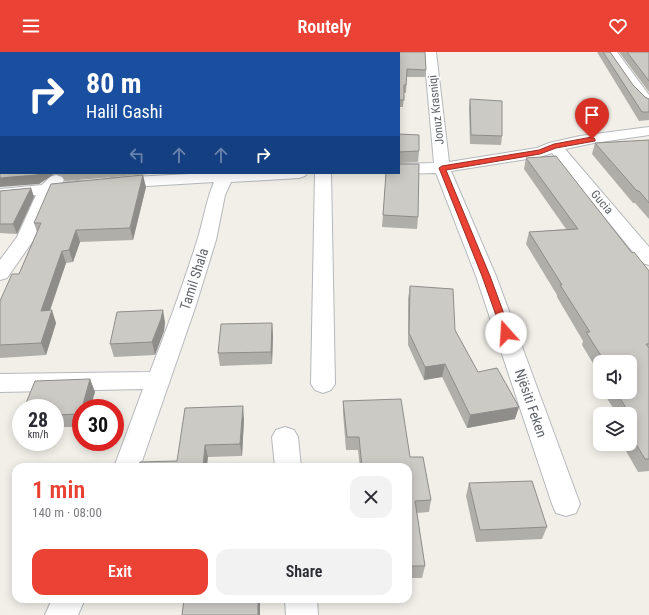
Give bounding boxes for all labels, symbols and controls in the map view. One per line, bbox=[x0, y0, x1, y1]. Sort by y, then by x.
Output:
icon: menu bbox=[20, 15, 42, 37]
icon: heart bbox=[607, 15, 629, 37]
text: Routely bbox=[297, 16, 352, 37]
text: 80 m bbox=[86, 67, 142, 100]
icon: right bbox=[20, 68, 72, 120]
street label: Jonuz Krasniqi bbox=[425, 74, 447, 146]
pin bbox=[575, 98, 609, 139]
text: Halil Gashi bbox=[86, 101, 163, 122]
icon: arrive bbox=[581, 104, 603, 126]
icon: left bbox=[126, 144, 148, 166]
icon: ahead bbox=[168, 144, 190, 166]
icon: ahead bbox=[210, 144, 232, 166]
icon: right bbox=[252, 144, 274, 166]
street label: Gucia bbox=[588, 187, 616, 217]
street label: Tamil Shala bbox=[176, 246, 212, 312]
position arrow bbox=[485, 312, 527, 354]
map controls bbox=[593, 355, 637, 451]
button: sound bbox=[593, 355, 637, 399]
street label: Njësiti Feken bbox=[512, 367, 550, 439]
speed limit sign: 30 bbox=[72, 399, 124, 451]
button: layers bbox=[593, 407, 637, 451]
text: 28 bbox=[28, 408, 48, 432]
text: km/h bbox=[28, 429, 48, 440]
text: 1 min bbox=[32, 476, 85, 504]
button: close bbox=[350, 476, 392, 518]
text: 140 m · 08:00 bbox=[32, 505, 102, 520]
button: Exit bbox=[32, 549, 208, 595]
button: Share bbox=[216, 549, 392, 595]

